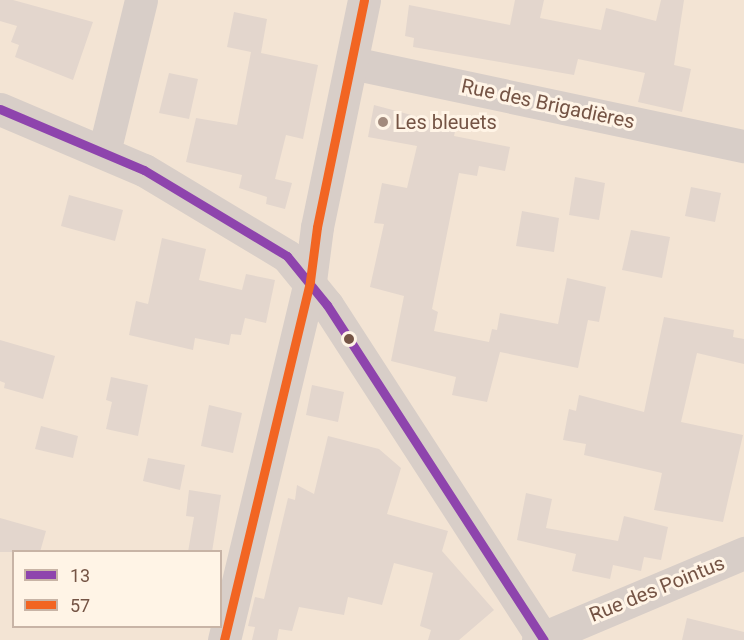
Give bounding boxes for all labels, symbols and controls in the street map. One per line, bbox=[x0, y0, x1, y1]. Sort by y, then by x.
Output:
street label: Rue des Brigadières bbox=[459, 74, 637, 134]
place label: Les bleuets bbox=[395, 110, 497, 134]
marker: Les bleuets bbox=[376, 115, 390, 129]
unlabelled marker bbox=[343, 333, 355, 345]
legend bbox=[12, 550, 222, 628]
street label: Rue des Pointus bbox=[586, 551, 728, 627]
text: 13 bbox=[70, 565, 90, 586]
text: 57 bbox=[70, 595, 90, 616]

